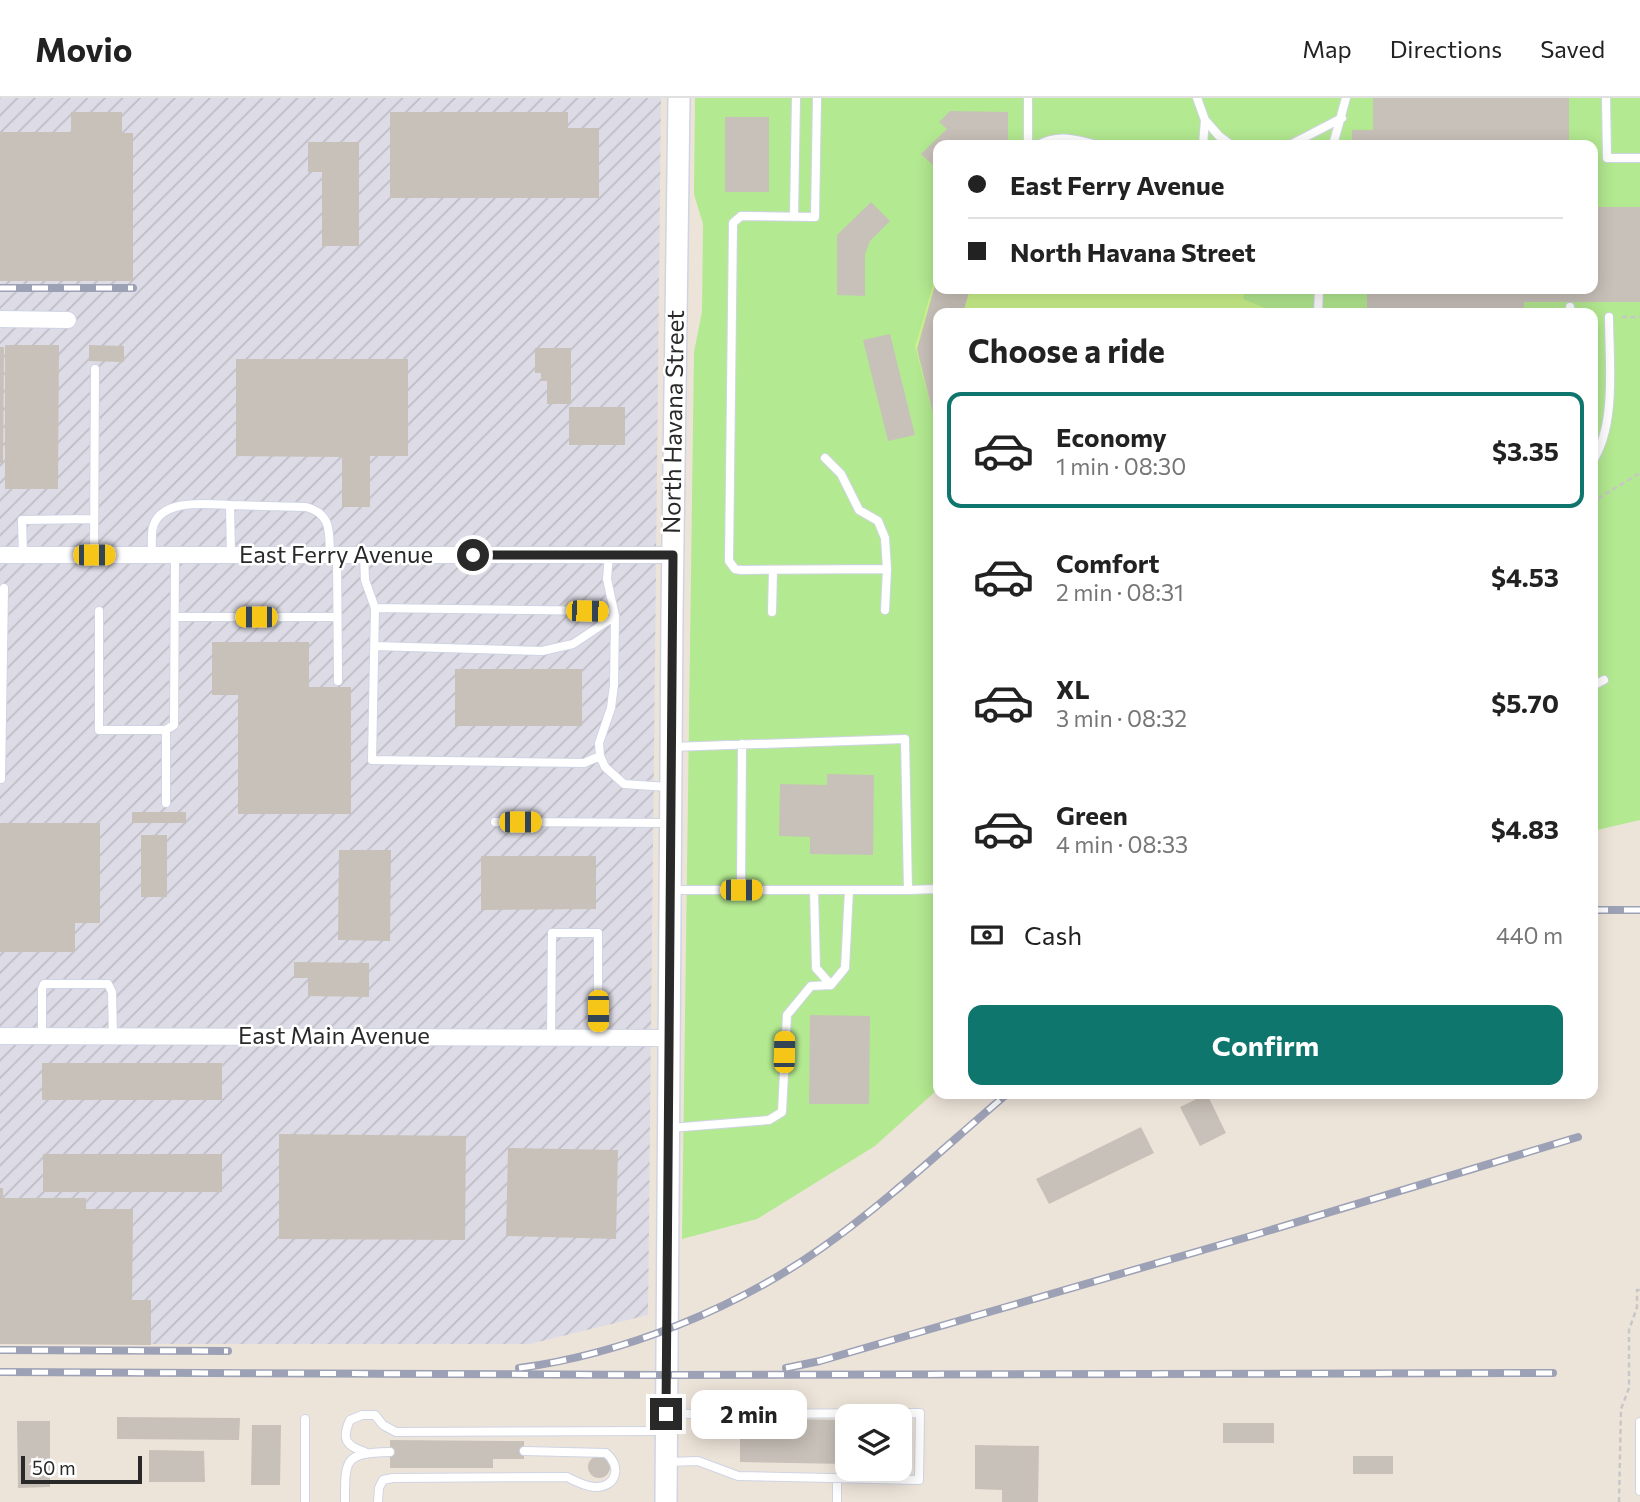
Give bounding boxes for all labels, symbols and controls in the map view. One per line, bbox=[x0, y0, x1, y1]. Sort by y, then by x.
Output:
text: Movio bbox=[35, 28, 132, 69]
text: Map bbox=[1302, 34, 1352, 63]
text: Directions bbox=[1390, 34, 1502, 63]
text: Saved bbox=[1540, 34, 1605, 63]
text: East Ferry Avenue bbox=[1010, 169, 1224, 200]
text: North Havana Street bbox=[1010, 236, 1256, 267]
street label: North Havana Street bbox=[656, 310, 689, 534]
text: Choose a ride bbox=[968, 330, 1165, 370]
icon: car bbox=[972, 419, 1035, 482]
text: Economy bbox=[1056, 421, 1167, 452]
text: $3.35 bbox=[1492, 435, 1559, 466]
text: 1 min · 08:30 bbox=[1056, 452, 1186, 480]
street label: East Ferry Avenue bbox=[239, 539, 433, 568]
route start bbox=[457, 539, 489, 571]
car bbox=[74, 545, 116, 566]
icon: car bbox=[972, 545, 1035, 608]
text: Comfort bbox=[1056, 547, 1159, 578]
text: $4.53 bbox=[1491, 561, 1559, 592]
text: 2 min · 08:31 bbox=[1056, 578, 1184, 606]
car bbox=[566, 600, 609, 622]
car bbox=[236, 607, 278, 628]
icon: car bbox=[972, 671, 1035, 734]
text: XL bbox=[1056, 673, 1090, 704]
text: $5.70 bbox=[1491, 687, 1559, 718]
text: 3 min · 08:32 bbox=[1056, 704, 1187, 732]
icon: car bbox=[972, 797, 1035, 860]
text: Green bbox=[1056, 799, 1128, 830]
car bbox=[500, 812, 542, 833]
text: $4.83 bbox=[1491, 813, 1559, 844]
text: 4 min · 08:33 bbox=[1056, 830, 1188, 858]
car bbox=[721, 880, 763, 901]
icon: cash bbox=[968, 916, 1006, 954]
text: Cash bbox=[1024, 919, 1082, 950]
text: 440 m bbox=[1496, 921, 1563, 949]
car bbox=[588, 990, 609, 1032]
button: Confirm bbox=[968, 1005, 1563, 1085]
street label: East Main Avenue bbox=[238, 1020, 430, 1049]
car bbox=[774, 1031, 795, 1073]
callout: 2 min bbox=[690, 1390, 806, 1438]
route end bbox=[650, 1398, 682, 1430]
text: 2 min bbox=[720, 1400, 778, 1428]
map controls bbox=[835, 1404, 912, 1481]
button: layers bbox=[835, 1404, 912, 1481]
scale bar bbox=[21, 1453, 142, 1485]
text: 50 m bbox=[32, 1456, 76, 1479]

